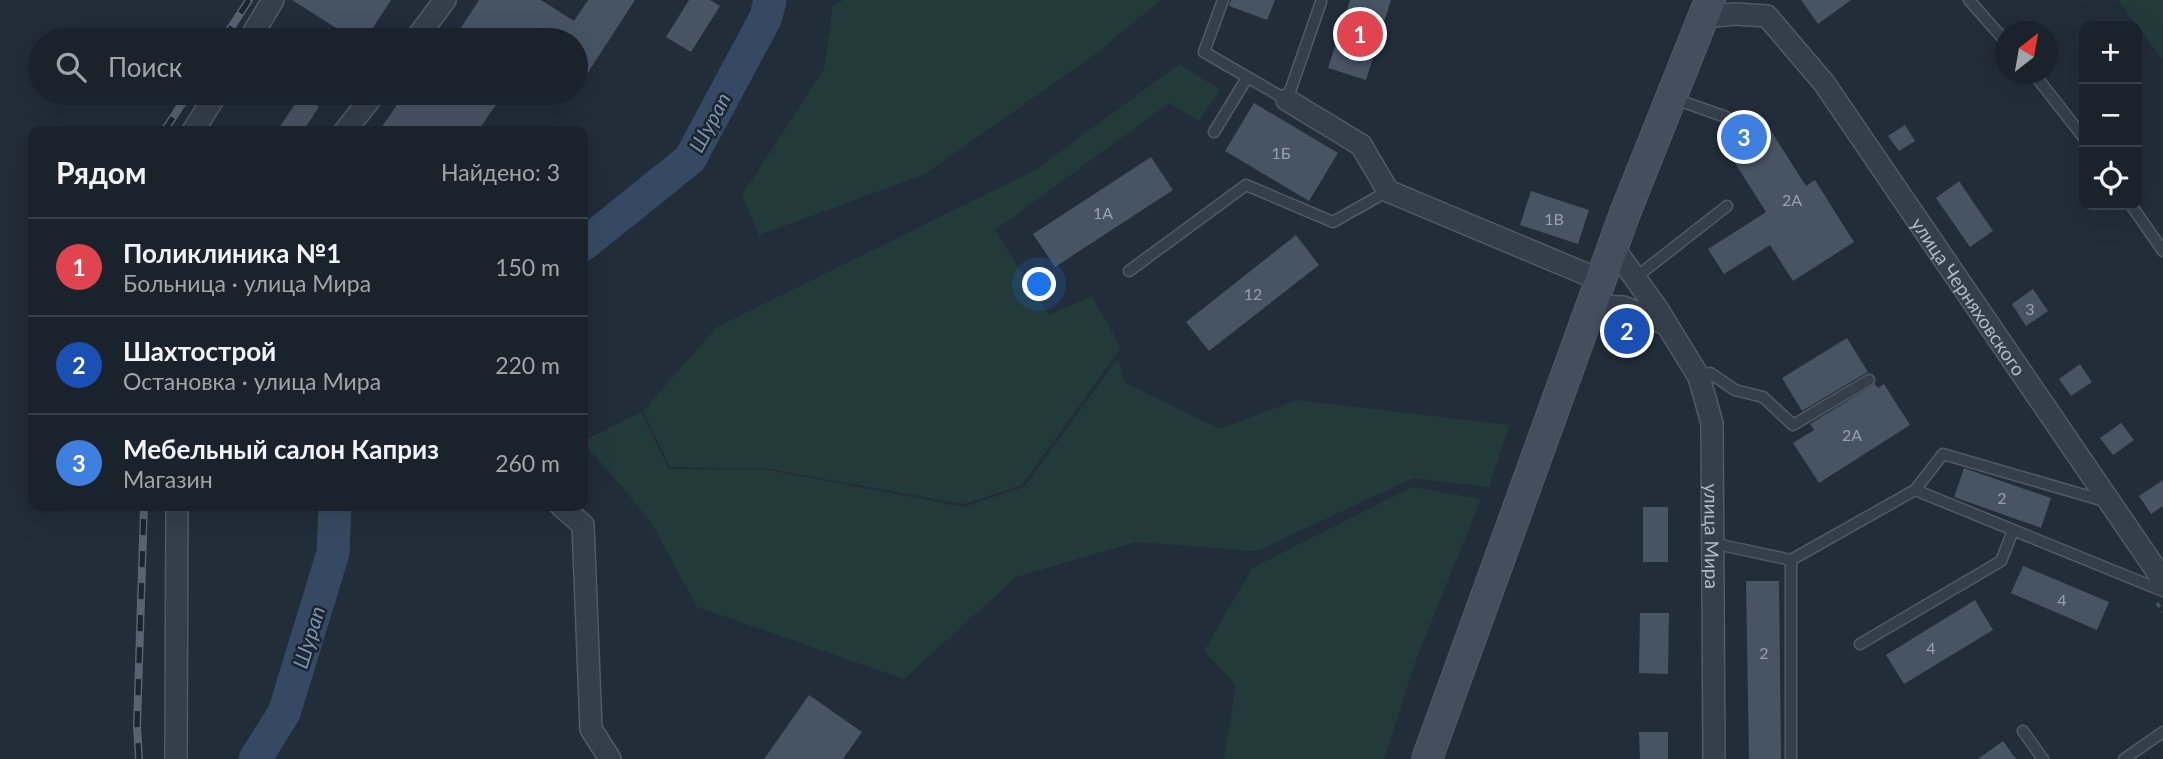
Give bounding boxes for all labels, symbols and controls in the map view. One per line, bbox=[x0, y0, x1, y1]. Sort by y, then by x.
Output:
pin: 1 bbox=[1337, 8, 1383, 60]
north arrow bbox=[1995, 21, 2058, 84]
map controls bbox=[2079, 21, 2142, 210]
button: + bbox=[2079, 21, 2142, 84]
search box bbox=[28, 28, 588, 105]
icon: search bbox=[52, 48, 90, 86]
text: Поиск bbox=[108, 51, 182, 83]
button: − bbox=[2079, 84, 2142, 147]
water label: Шурап bbox=[683, 88, 735, 156]
pin: 3 bbox=[1721, 111, 1767, 163]
house number: 1Б bbox=[1271, 143, 1291, 162]
button: locate bbox=[2079, 147, 2142, 210]
text: Рядом bbox=[56, 154, 146, 190]
text: Найдено: 3 bbox=[441, 158, 560, 186]
house number: 2А bbox=[1782, 190, 1802, 209]
house number: 1А bbox=[1093, 203, 1113, 222]
house number: 1В bbox=[1544, 209, 1564, 228]
street label: улица Черняховского bbox=[1907, 212, 2031, 380]
text: Поликлиника №1 bbox=[123, 237, 341, 269]
text: 1 bbox=[72, 253, 86, 281]
text: 150 m bbox=[495, 253, 560, 281]
your location bbox=[1022, 267, 1056, 301]
text: Больница · улица Мира bbox=[123, 269, 371, 297]
house number: 12 bbox=[1244, 284, 1262, 303]
house number: 3 bbox=[2025, 299, 2035, 318]
pin: 2 bbox=[1604, 305, 1650, 357]
text: Шахтострой bbox=[123, 335, 276, 367]
text: 2 bbox=[72, 351, 86, 379]
text: 220 m bbox=[495, 351, 560, 379]
text: Остановка · улица Мира bbox=[123, 367, 381, 395]
house number: 2А bbox=[1842, 425, 1862, 444]
text: Мебельный салон Каприз bbox=[123, 433, 439, 465]
text: 3 bbox=[72, 449, 86, 477]
text: 260 m bbox=[495, 449, 560, 477]
text: Магазин bbox=[123, 465, 213, 493]
street label: улица Мира bbox=[1701, 483, 1724, 589]
house number: 2 bbox=[1997, 488, 2007, 507]
house number: 4 bbox=[2057, 590, 2067, 609]
water label: Шурап bbox=[287, 603, 329, 671]
house number: 4 bbox=[1926, 638, 1936, 657]
house number: 2 bbox=[1759, 643, 1769, 662]

